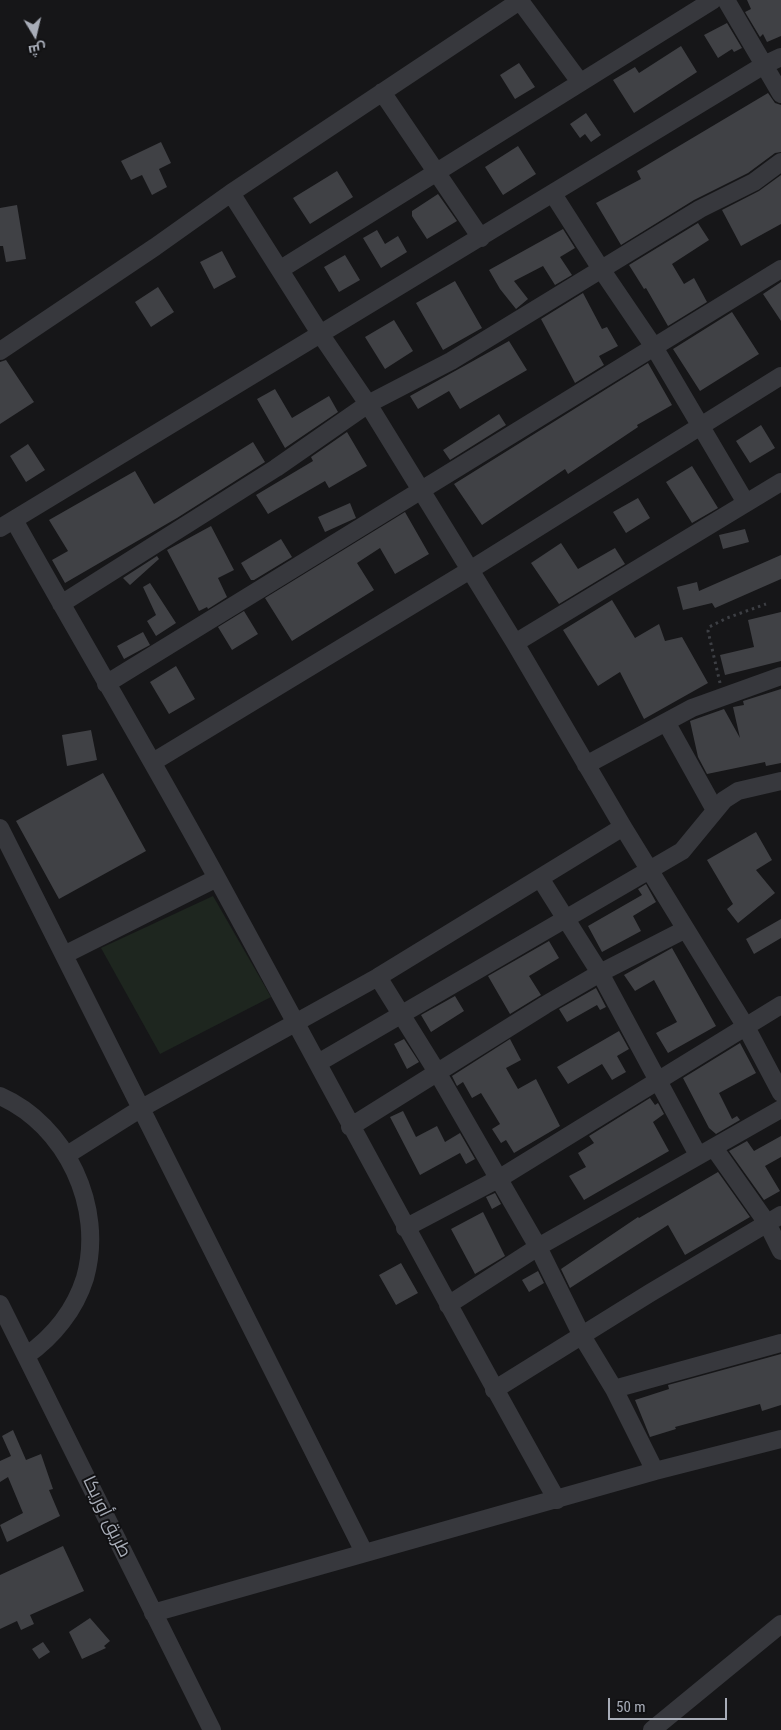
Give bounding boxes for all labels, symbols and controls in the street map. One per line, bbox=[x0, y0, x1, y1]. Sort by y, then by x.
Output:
north arrow bbox=[10, 10, 60, 60]
text: ش bbox=[27, 41, 47, 59]
street label: طريق أوريكا bbox=[77, 1473, 135, 1561]
scale bar bbox=[611, 1688, 730, 1720]
text: 50 m bbox=[616, 1698, 646, 1716]

